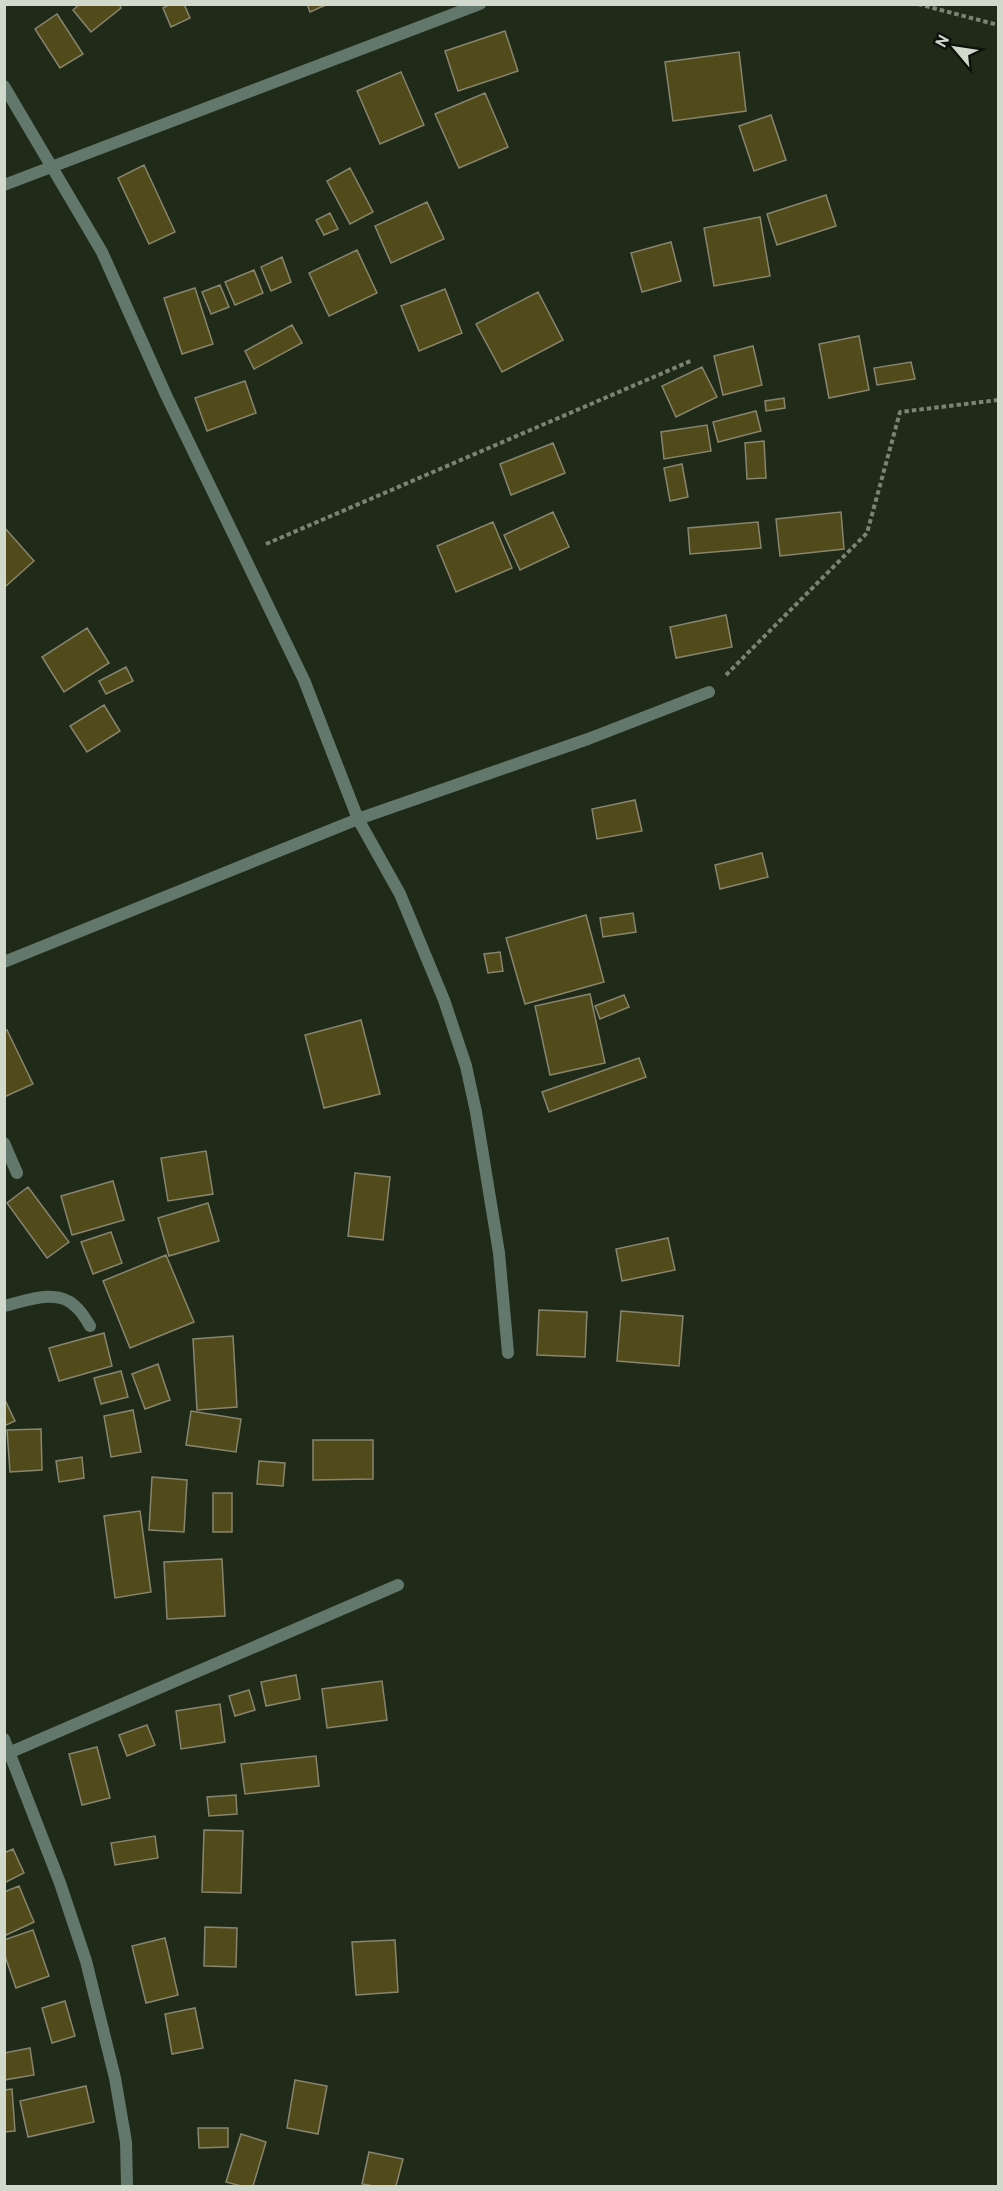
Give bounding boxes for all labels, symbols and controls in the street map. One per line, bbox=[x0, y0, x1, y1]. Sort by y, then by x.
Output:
north arrow bbox=[925, 18, 985, 78]
text: N bbox=[932, 32, 955, 52]

